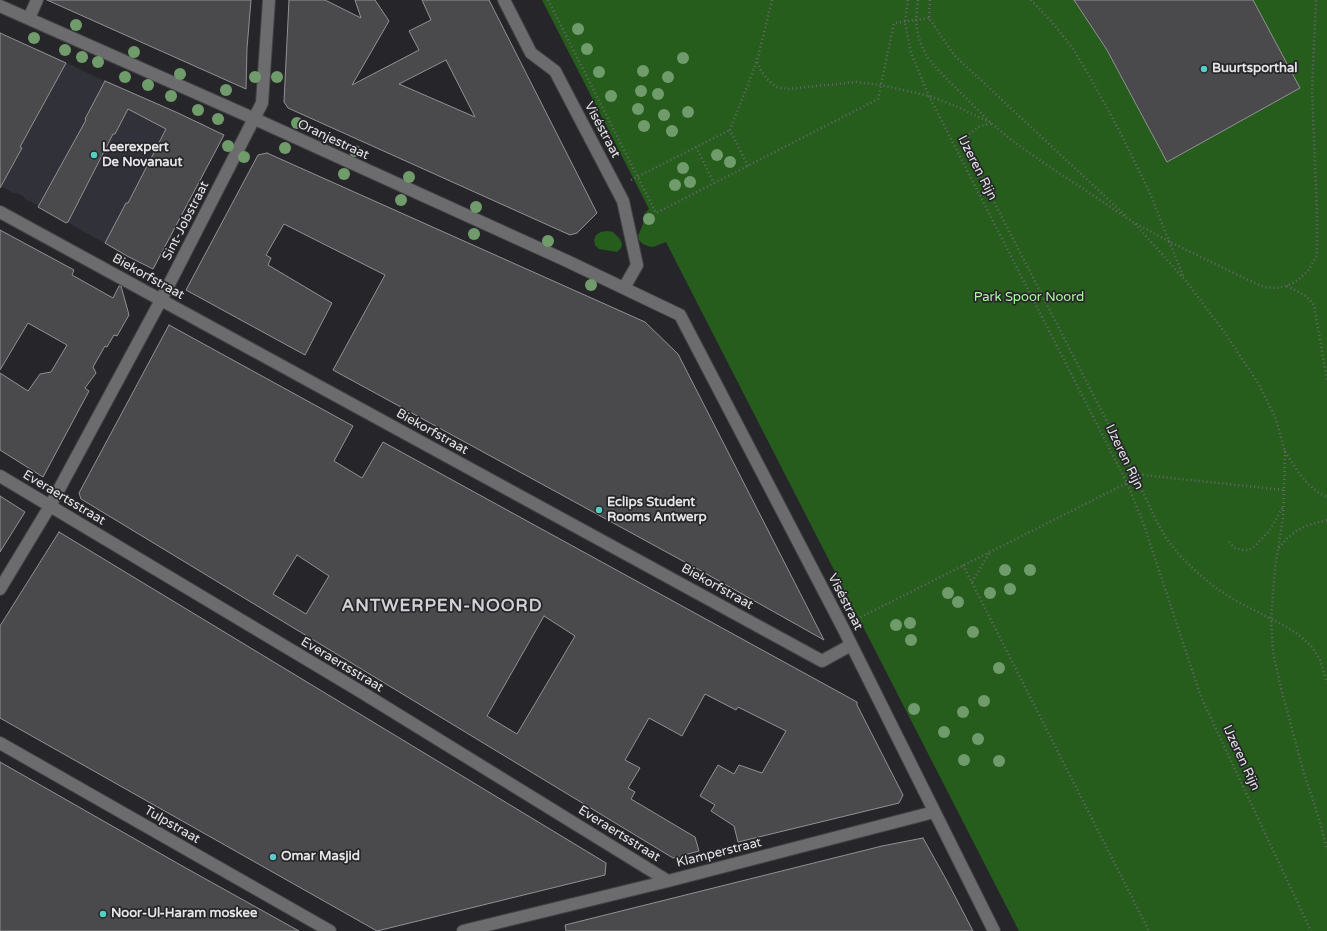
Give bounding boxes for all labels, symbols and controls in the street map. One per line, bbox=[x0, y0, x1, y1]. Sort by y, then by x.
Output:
place label: Buurtsporthal bbox=[1212, 61, 1297, 77]
marker: Buurtsporthal bbox=[1199, 64, 1209, 74]
street label: Viséstraat bbox=[581, 99, 623, 161]
street label: Oranjestraat bbox=[295, 117, 371, 163]
street label: IJzeren Rijn bbox=[954, 133, 1000, 203]
place label: Leerexpert De Novanaut bbox=[102, 140, 182, 171]
marker: Leerexpert De Novanaut bbox=[89, 150, 99, 160]
street label: Sint-Jobstraat bbox=[159, 179, 213, 263]
street label: Biekorfstraat bbox=[109, 251, 187, 303]
park label: Park Spoor Noord bbox=[974, 290, 1084, 306]
street label: Biekorfstraat bbox=[393, 406, 471, 458]
street label: IJzeren Rijn bbox=[1101, 422, 1147, 492]
street label: Everaertsstraat bbox=[20, 467, 108, 529]
place label: Eclips Student Rooms Antwerp bbox=[607, 495, 707, 526]
marker: Eclips Student Rooms Antwerp bbox=[594, 505, 604, 515]
street label: Biekorfstraat bbox=[678, 561, 756, 613]
street label: Viséstraat bbox=[824, 571, 866, 633]
district label: ANTWERPEN-NOORD bbox=[342, 597, 542, 617]
street label: Everaertsstraat bbox=[298, 634, 386, 696]
street label: IJzeren Rijn bbox=[1219, 723, 1263, 793]
street label: Tulpstraat bbox=[141, 803, 203, 847]
street label: Everaertsstraat bbox=[575, 803, 663, 865]
street label: Klamperstraat bbox=[675, 835, 763, 871]
place label: Omar Masjid bbox=[281, 849, 360, 865]
marker: Omar Masjid bbox=[268, 852, 278, 862]
place label: Noor-Ul-Haram moskee bbox=[111, 906, 257, 922]
marker: Noor-Ul-Haram moskee bbox=[98, 909, 108, 919]

